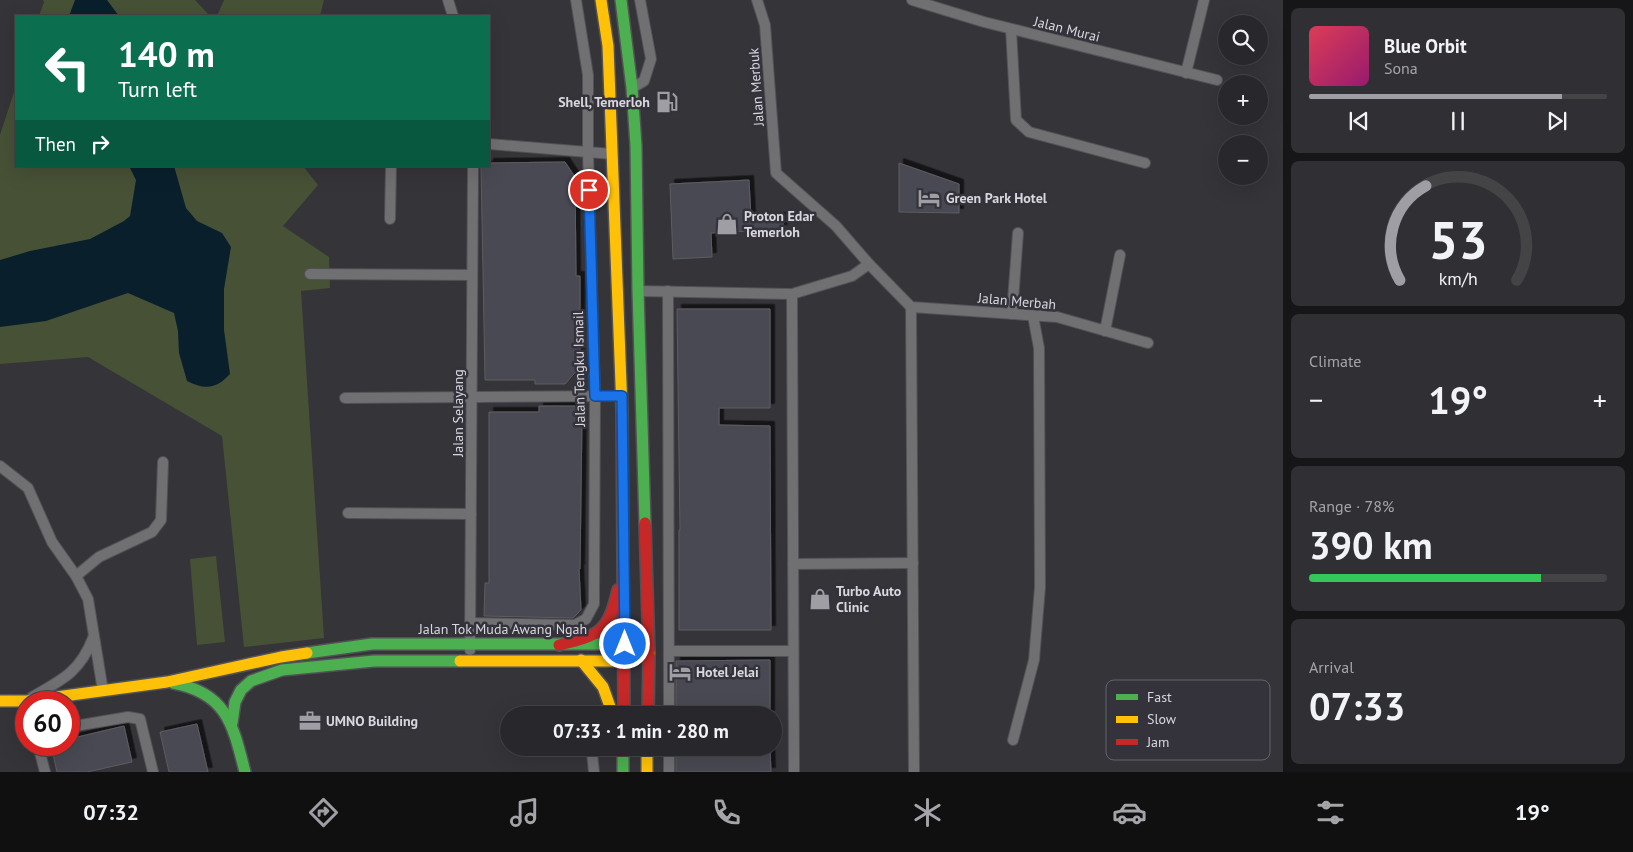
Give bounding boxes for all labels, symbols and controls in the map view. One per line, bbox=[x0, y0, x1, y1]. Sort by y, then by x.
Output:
street label: Jalan Murai bbox=[1031, 12, 1102, 46]
map controls bbox=[1218, 15, 1268, 185]
button: search bbox=[1218, 15, 1268, 65]
text: 140 m bbox=[118, 31, 215, 77]
text: Blue Orbit bbox=[1384, 34, 1467, 58]
icon: left bbox=[35, 35, 100, 100]
street label: Jalan Merbuk bbox=[744, 47, 768, 128]
text: Sona bbox=[1384, 58, 1418, 78]
text: Turn left bbox=[118, 75, 197, 103]
button: + bbox=[1218, 75, 1268, 125]
fuel station icon: Shell, Temerloh bbox=[654, 89, 680, 115]
place label: Shell, Temerloh bbox=[558, 93, 650, 111]
icon: previous bbox=[1345, 107, 1373, 135]
icon: pause bbox=[1444, 107, 1472, 135]
icon: next bbox=[1543, 107, 1571, 135]
icon: right bbox=[86, 130, 114, 158]
text: Then bbox=[35, 132, 76, 156]
button: − bbox=[1218, 135, 1268, 185]
pin bbox=[568, 169, 610, 211]
icon: arrive bbox=[575, 176, 603, 204]
hotel icon: Green Park Hotel bbox=[916, 185, 942, 211]
place label: Green Park Hotel bbox=[946, 189, 1048, 207]
text: 53 bbox=[1429, 206, 1487, 273]
place label: Proton Edar Temerloh bbox=[744, 207, 814, 241]
shop icon: Proton Edar Temerloh bbox=[714, 211, 740, 237]
text: km/h bbox=[1438, 267, 1478, 290]
street label: Jalan Merbah bbox=[976, 289, 1057, 313]
street label: Jalan Tengku Ismail bbox=[569, 311, 589, 428]
text: Climate bbox=[1309, 351, 1361, 371]
street label: Jalan Selayang bbox=[449, 369, 467, 458]
text: 19° bbox=[1428, 375, 1488, 424]
text: − bbox=[1309, 381, 1323, 418]
text: + bbox=[1593, 381, 1607, 418]
text: Range · 78% bbox=[1309, 496, 1394, 516]
text: 390 km bbox=[1309, 520, 1433, 569]
place label: Turbo Auto Clinic bbox=[836, 582, 902, 616]
shop icon: Turbo Auto Clinic bbox=[807, 586, 833, 612]
position arrow bbox=[598, 617, 650, 669]
street label: Jalan Tok Muda Awang Ngah bbox=[418, 620, 587, 638]
text: Arrival bbox=[1309, 657, 1354, 677]
hotel icon: Hotel Jelai bbox=[667, 659, 693, 685]
place label: Hotel Jelai bbox=[696, 663, 759, 681]
legend bbox=[1106, 680, 1270, 760]
text: 07:33 bbox=[1309, 681, 1405, 730]
text: Fast bbox=[1147, 688, 1172, 706]
speed limit sign: 60 bbox=[15, 691, 80, 756]
office icon: UMNO Building bbox=[297, 708, 323, 734]
text: Slow bbox=[1147, 710, 1177, 728]
place label: UMNO Building bbox=[326, 712, 418, 730]
text: 07:33 · 1 min · 280 m bbox=[553, 719, 729, 743]
text: Jam bbox=[1146, 733, 1169, 751]
icon: directions bbox=[306, 795, 341, 830]
icon: music bbox=[507, 795, 542, 830]
icon: phone bbox=[709, 795, 744, 830]
icon: climate bbox=[910, 795, 945, 830]
icon: car bbox=[1112, 795, 1147, 830]
icon: filters bbox=[1313, 795, 1348, 830]
text: 07:32 bbox=[83, 798, 139, 826]
text: 19° bbox=[1515, 798, 1550, 826]

